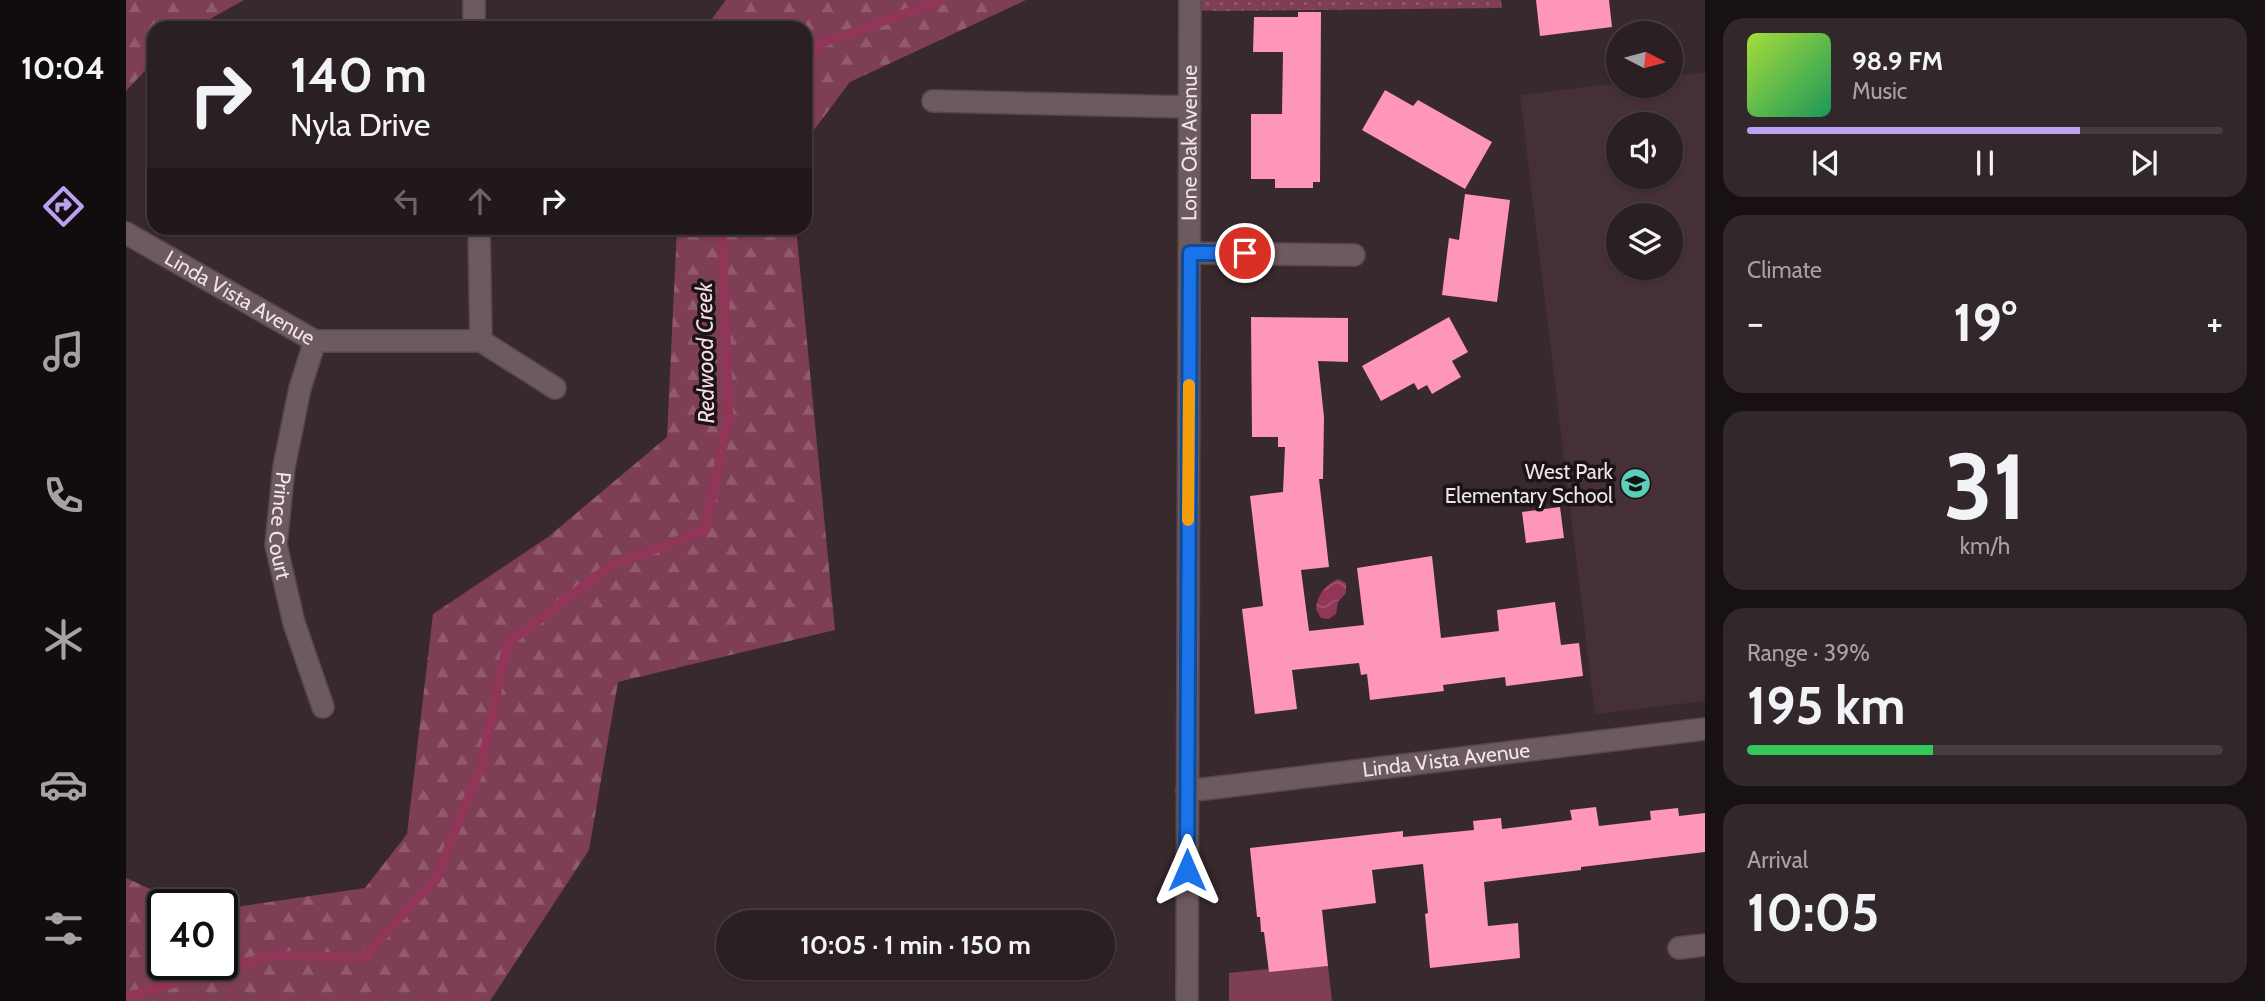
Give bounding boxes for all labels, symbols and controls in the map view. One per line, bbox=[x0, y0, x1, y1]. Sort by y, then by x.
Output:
north arrow bbox=[1606, 21, 1684, 98]
map controls bbox=[1606, 21, 1683, 280]
text: 140 m bbox=[290, 45, 427, 104]
text: 98.9 FM bbox=[1852, 45, 1943, 77]
text: 10:04 bbox=[21, 48, 105, 87]
icon: right bbox=[175, 49, 266, 140]
street label: Lone Oak Avenue bbox=[1176, 65, 1202, 221]
text: Music bbox=[1852, 77, 1907, 105]
text: Nyla Drive bbox=[290, 105, 430, 144]
button: sound bbox=[1606, 112, 1683, 189]
icon: previous bbox=[1807, 144, 1845, 182]
icon: pause bbox=[1966, 144, 2004, 182]
icon: next bbox=[2125, 144, 2163, 182]
icon: directions bbox=[39, 182, 88, 231]
icon: left bbox=[388, 182, 426, 220]
icon: ahead bbox=[461, 182, 499, 220]
icon: right bbox=[534, 182, 572, 220]
button: layers bbox=[1606, 203, 1683, 280]
pin bbox=[1215, 223, 1275, 283]
icon: arrive bbox=[1226, 234, 1264, 272]
street label: Linda Vista Avenue bbox=[161, 245, 320, 350]
text: Climate bbox=[1747, 256, 1822, 284]
water label: Redwood Creek bbox=[690, 281, 720, 424]
text: 19° bbox=[1953, 291, 2017, 354]
text: − bbox=[1747, 299, 1764, 346]
text: + bbox=[2206, 299, 2223, 346]
icon: music bbox=[39, 327, 88, 376]
text: 31 bbox=[1944, 431, 2026, 542]
place label: West Park Elementary School bbox=[1445, 459, 1614, 508]
school or university icon: West Park Elementary School bbox=[1619, 467, 1653, 501]
icon: phone bbox=[39, 471, 88, 520]
street label: Prince Court bbox=[264, 471, 297, 582]
text: km/h bbox=[1960, 532, 2010, 560]
icon: climate bbox=[39, 615, 88, 664]
text: Range · 39% bbox=[1747, 639, 1870, 667]
text: 195 km bbox=[1747, 674, 1905, 737]
street label: Linda Vista Avenue bbox=[1361, 737, 1532, 782]
icon: car bbox=[39, 760, 88, 809]
position arrow bbox=[1150, 833, 1224, 907]
text: Arrival bbox=[1747, 846, 1808, 874]
text: 10:05 bbox=[1747, 881, 1879, 944]
speed limit sign: 40 bbox=[147, 889, 238, 980]
icon: filters bbox=[39, 904, 88, 953]
text: 10:05 · 1 min · 150 m bbox=[800, 929, 1031, 961]

